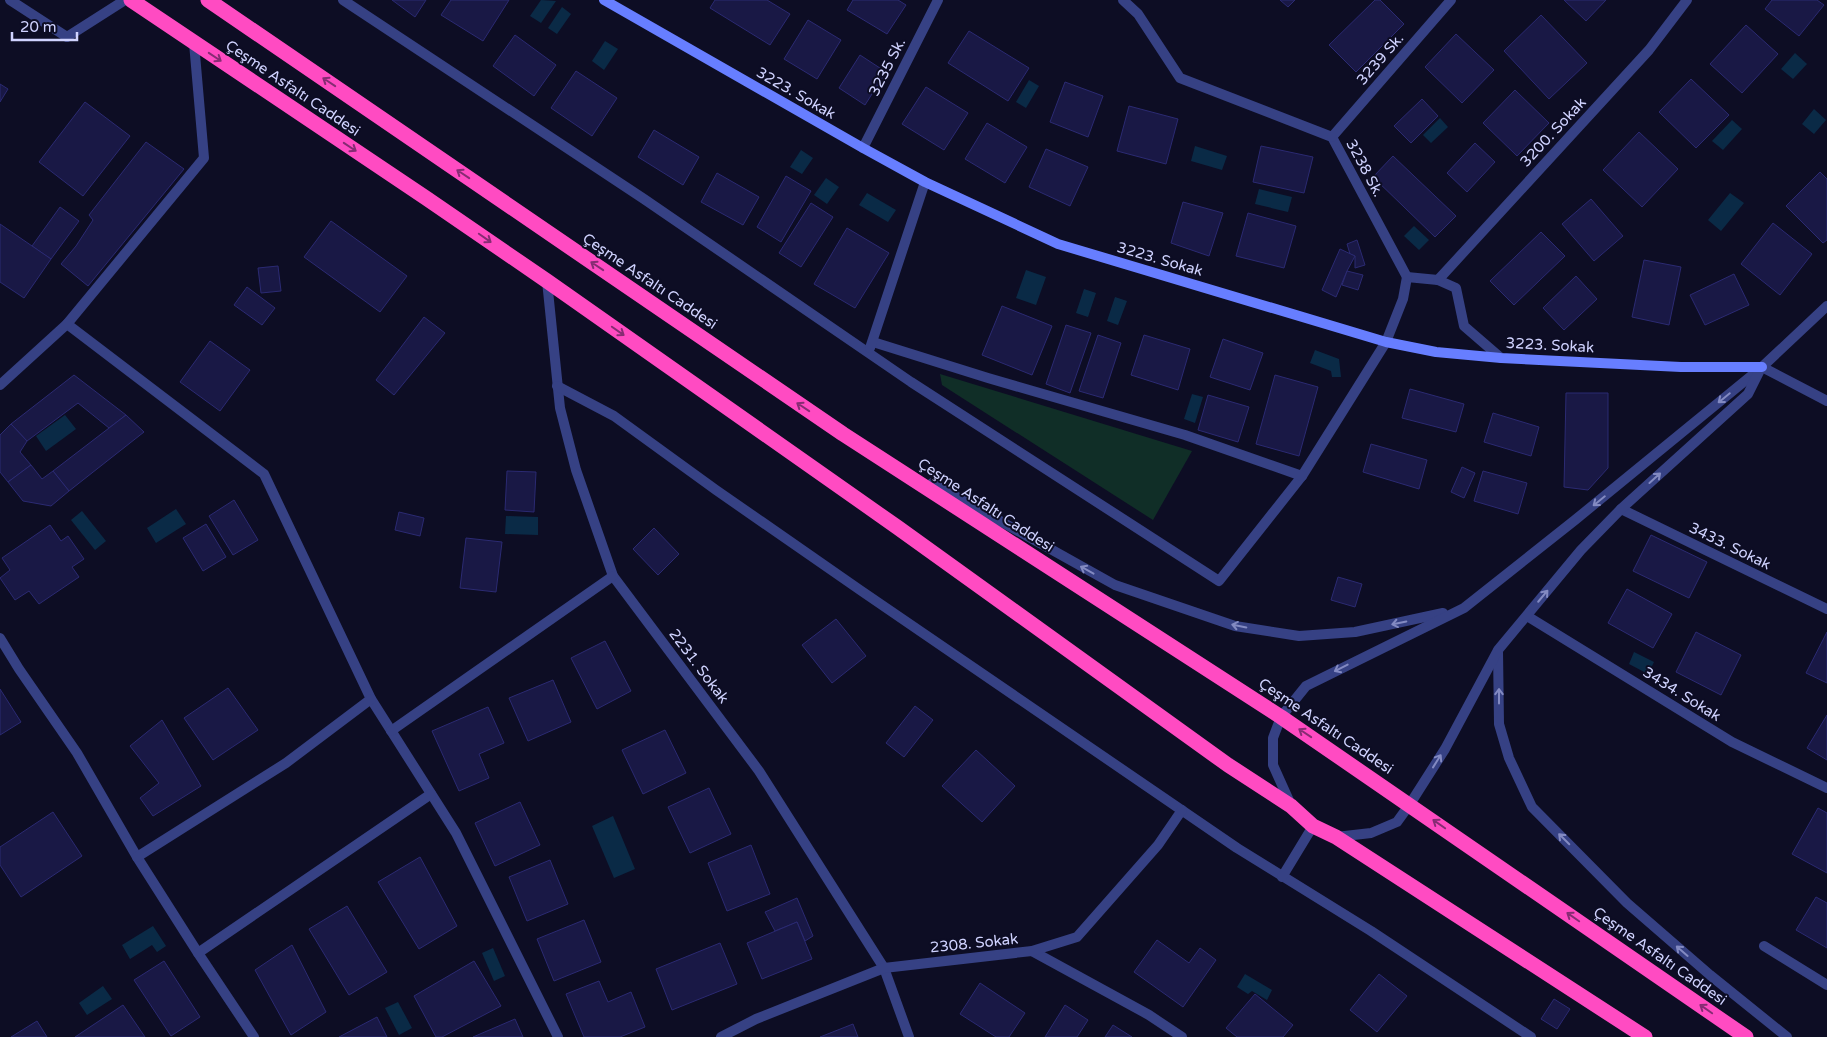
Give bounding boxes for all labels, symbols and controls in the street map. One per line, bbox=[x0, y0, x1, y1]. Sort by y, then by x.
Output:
scale bar bbox=[12, 10, 78, 42]
text: 20 m bbox=[20, 18, 57, 36]
street label: 3239 Sk. bbox=[1353, 29, 1407, 89]
street label: 3235 Sk. bbox=[865, 35, 909, 99]
street label: Çeşme Asfaltı Caddesi bbox=[222, 36, 364, 140]
one-way arrow bbox=[208, 52, 222, 62]
street label: 3223. Sokak bbox=[753, 63, 839, 123]
one-way arrow bbox=[322, 77, 336, 87]
street label: 3200. Sokak bbox=[1516, 94, 1590, 170]
street label: 3238 Sk. bbox=[1342, 136, 1388, 200]
one-way arrow bbox=[343, 142, 357, 152]
one-way arrow bbox=[456, 169, 470, 179]
street label: Çeşme Asfaltı Caddesi bbox=[579, 229, 721, 333]
one-way arrow bbox=[477, 234, 491, 244]
street label: 3223. Sokak bbox=[1115, 238, 1205, 280]
one-way arrow bbox=[590, 261, 604, 271]
one-way arrow bbox=[611, 326, 625, 336]
street label: 3223. Sokak bbox=[1505, 334, 1595, 356]
one-way arrow bbox=[1718, 392, 1731, 403]
one-way arrow bbox=[796, 402, 810, 412]
street label: Çeşme Asfaltı Caddesi bbox=[915, 454, 1057, 556]
one-way arrow bbox=[1649, 472, 1661, 484]
one-way arrow bbox=[1592, 495, 1605, 506]
street label: 3433. Sokak bbox=[1686, 519, 1774, 573]
one-way arrow bbox=[1080, 564, 1095, 574]
one-way arrow bbox=[1537, 590, 1548, 603]
one-way arrow bbox=[1392, 619, 1408, 628]
one-way arrow bbox=[1231, 621, 1247, 631]
street label: 2231. Sokak bbox=[665, 625, 733, 707]
street label: 3434. Sokak bbox=[1640, 663, 1724, 725]
one-way arrow bbox=[1334, 664, 1349, 673]
street label: Çeşme Asfaltı Caddesi bbox=[1255, 674, 1397, 778]
one-way arrow bbox=[1494, 688, 1504, 704]
one-way arrow bbox=[1298, 728, 1312, 738]
one-way arrow bbox=[1432, 755, 1442, 769]
one-way arrow bbox=[1432, 819, 1446, 829]
one-way arrow bbox=[1558, 833, 1570, 845]
street label: Çeşme Asfaltı Caddesi bbox=[1590, 903, 1730, 1009]
one-way arrow bbox=[1566, 912, 1580, 922]
street label: 2308. Sokak bbox=[929, 929, 1019, 957]
one-way arrow bbox=[1675, 945, 1688, 956]
one-way arrow bbox=[1700, 1004, 1714, 1014]

